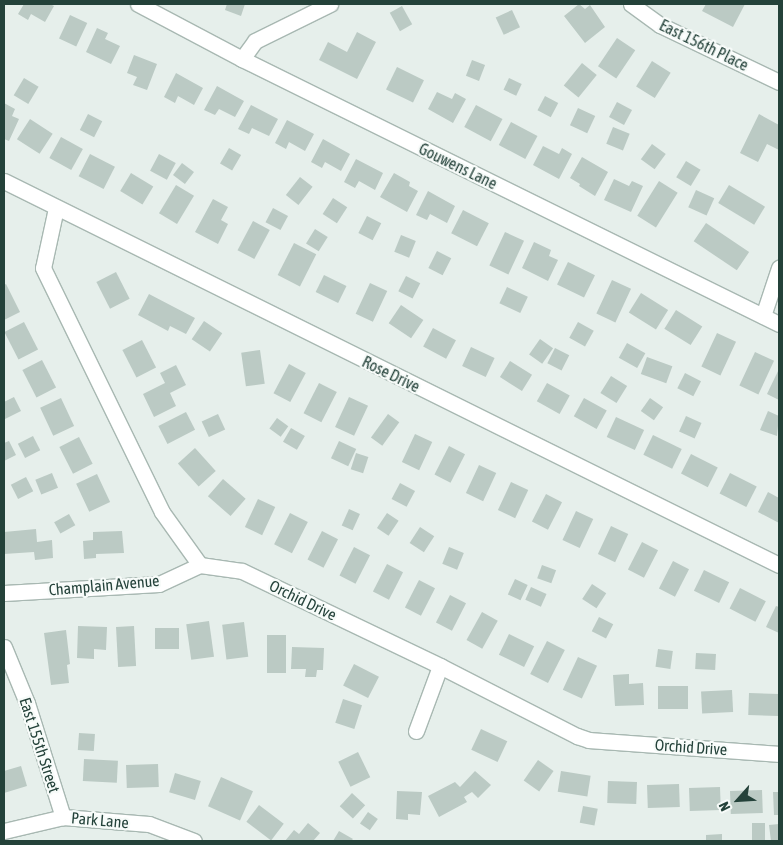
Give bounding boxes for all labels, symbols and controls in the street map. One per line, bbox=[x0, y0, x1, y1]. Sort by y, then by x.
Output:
street label: East 156th Place bbox=[656, 15, 752, 75]
street label: Gouwens Lane bbox=[416, 139, 500, 193]
street label: Rose Drive bbox=[359, 352, 423, 396]
street label: Champlain Avenue bbox=[48, 571, 160, 599]
street label: Orchid Drive bbox=[266, 576, 340, 624]
street label: East 155th Street bbox=[16, 695, 64, 795]
street label: Orchid Drive bbox=[654, 735, 728, 759]
north arrow bbox=[713, 775, 763, 825]
text: N bbox=[716, 799, 734, 814]
street label: Park Lane bbox=[70, 808, 130, 832]

